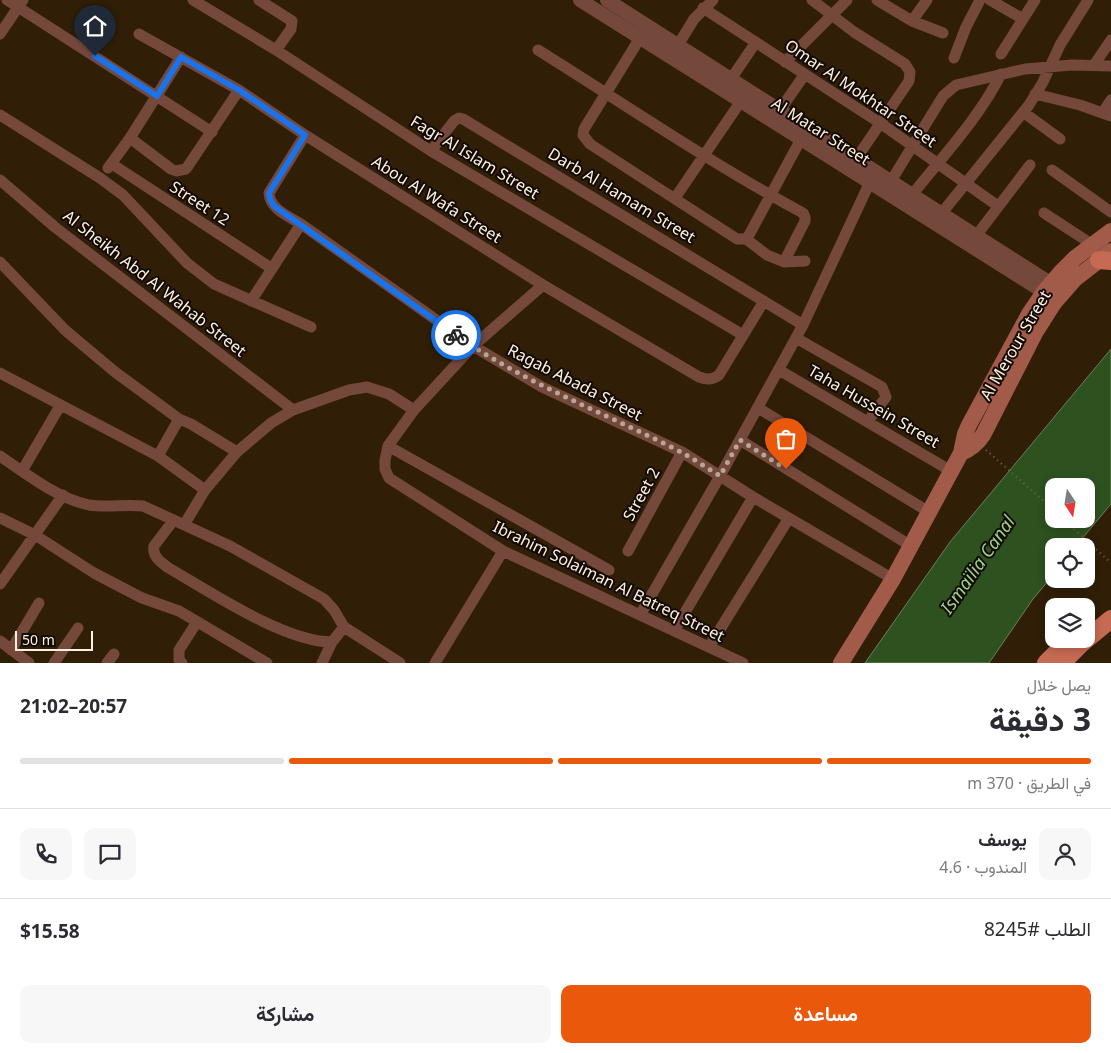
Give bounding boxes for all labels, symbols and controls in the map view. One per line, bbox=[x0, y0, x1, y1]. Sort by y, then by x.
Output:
pin bbox=[74, 5, 116, 56]
icon: home bbox=[81, 12, 109, 40]
street label: Omar Al Mokhtar Street bbox=[781, 34, 941, 152]
street label: Al Matar Street bbox=[768, 92, 875, 170]
street label: Fagr Al Islam Street bbox=[407, 110, 544, 204]
street label: Darb Al Hamam Street bbox=[544, 142, 700, 248]
street label: Abou Al Wafa Street bbox=[368, 150, 506, 248]
street label: Street 12 bbox=[166, 175, 234, 231]
street label: Al Sheikh Abd Al Wahab Street bbox=[59, 205, 251, 362]
street label: Al Merour Street bbox=[975, 286, 1055, 404]
courier bbox=[431, 310, 481, 360]
icon: bike bbox=[442, 321, 470, 349]
street label: Ragab Abada Street bbox=[504, 339, 646, 426]
street label: Taha Hussein Street bbox=[804, 359, 944, 453]
pin bbox=[765, 418, 807, 469]
icon: bag bbox=[772, 425, 800, 453]
street label: Street 2 bbox=[617, 463, 665, 525]
north arrow bbox=[1045, 478, 1095, 528]
map controls bbox=[1045, 478, 1095, 648]
water label: Ismaïlia Canal bbox=[934, 510, 1020, 619]
street label: Ibrahim Solaiman Al Batreq Street bbox=[490, 515, 729, 647]
button: locate bbox=[1045, 538, 1095, 588]
button: layers bbox=[1045, 598, 1095, 648]
scale bar bbox=[15, 628, 92, 651]
text: 50 m bbox=[22, 630, 55, 649]
text: يصل خلال bbox=[1027, 674, 1091, 696]
text: 20:57–21:02 bbox=[20, 693, 127, 719]
text: 3 دقيقة bbox=[989, 697, 1091, 740]
text: في الطريق · 370 m bbox=[967, 772, 1091, 794]
text: يوسف bbox=[978, 826, 1027, 852]
button: phone bbox=[20, 828, 72, 880]
button: chat bbox=[84, 828, 136, 880]
button: person bbox=[1039, 828, 1091, 880]
text: المندوب · 4.6 bbox=[939, 856, 1027, 878]
text: الطلب #8245 bbox=[984, 916, 1091, 942]
text: $15.58 bbox=[20, 918, 80, 944]
button: مشاركة bbox=[20, 985, 551, 1043]
button: مساعدة bbox=[561, 985, 1091, 1043]

